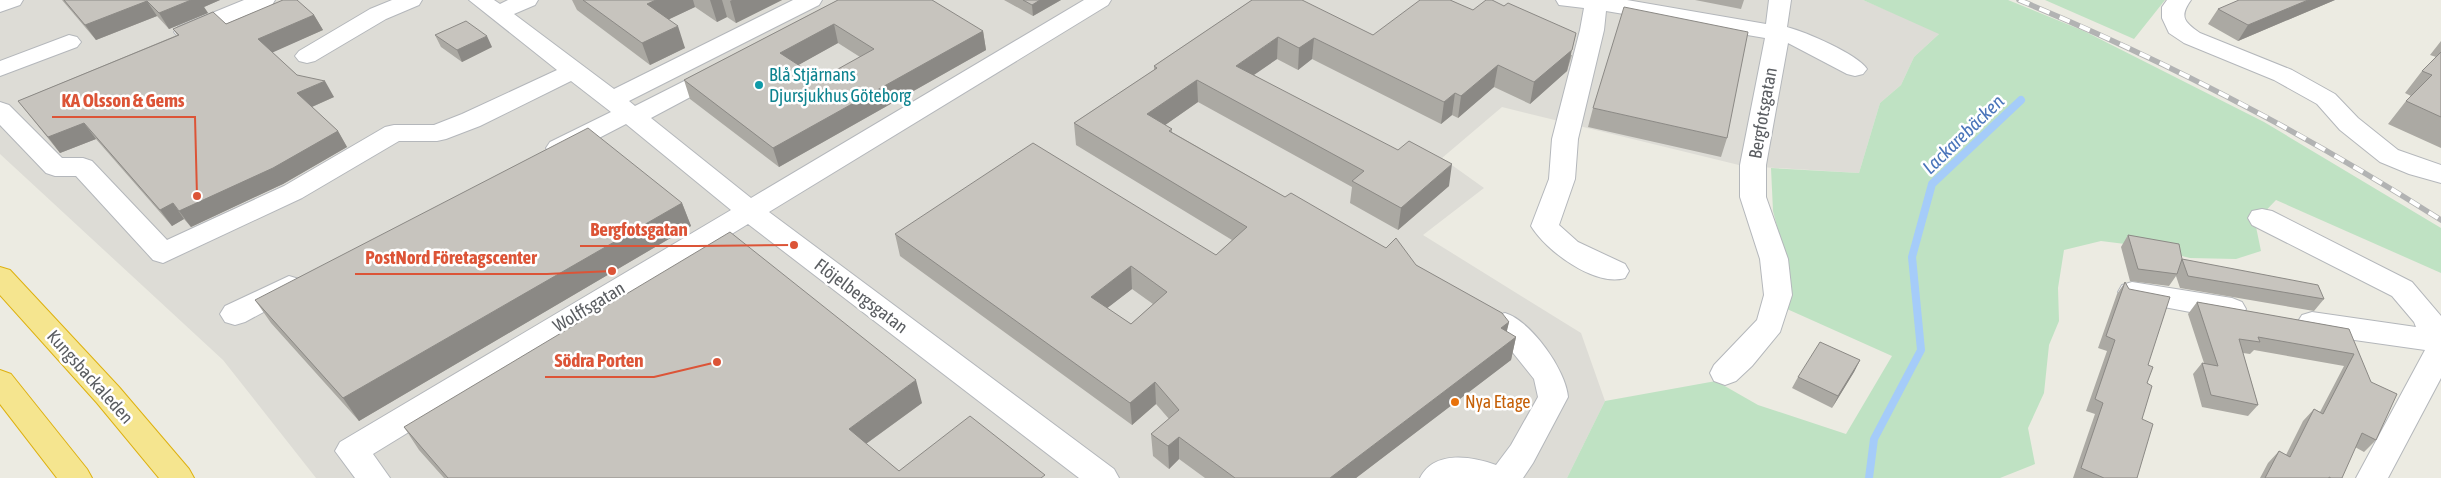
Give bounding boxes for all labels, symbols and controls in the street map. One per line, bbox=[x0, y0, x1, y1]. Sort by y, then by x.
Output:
place label: Blå Stjärnans Djursjukhus Göteborg bbox=[769, 64, 912, 106]
street label: Bergfotsgatan bbox=[1744, 66, 1781, 160]
marker: Blå Stjärnans Djursjukhus Göteborg bbox=[753, 79, 765, 91]
callout: KA Olsson & Gems bbox=[52, 83, 195, 117]
text: KA Olsson & Gems bbox=[61, 89, 185, 111]
water label: Lackarebäcken bbox=[1918, 90, 2008, 178]
callout: Bergfotsgatan bbox=[580, 212, 697, 246]
text: Bergfotsgatan bbox=[590, 218, 688, 240]
callout: PostNord Företagscenter bbox=[355, 240, 547, 274]
text: PostNord Företagscenter bbox=[365, 246, 537, 268]
street label: Flöjelbergsgatan bbox=[811, 254, 912, 337]
street label: Wolffsgatan bbox=[549, 277, 628, 336]
street label: Kungsbackaleden bbox=[43, 326, 138, 428]
callout: Södra Porten bbox=[545, 343, 654, 377]
text: Södra Porten bbox=[554, 349, 644, 371]
place label: Nya Etage bbox=[1465, 391, 1530, 412]
marker: Nya Etage bbox=[1449, 396, 1461, 408]

